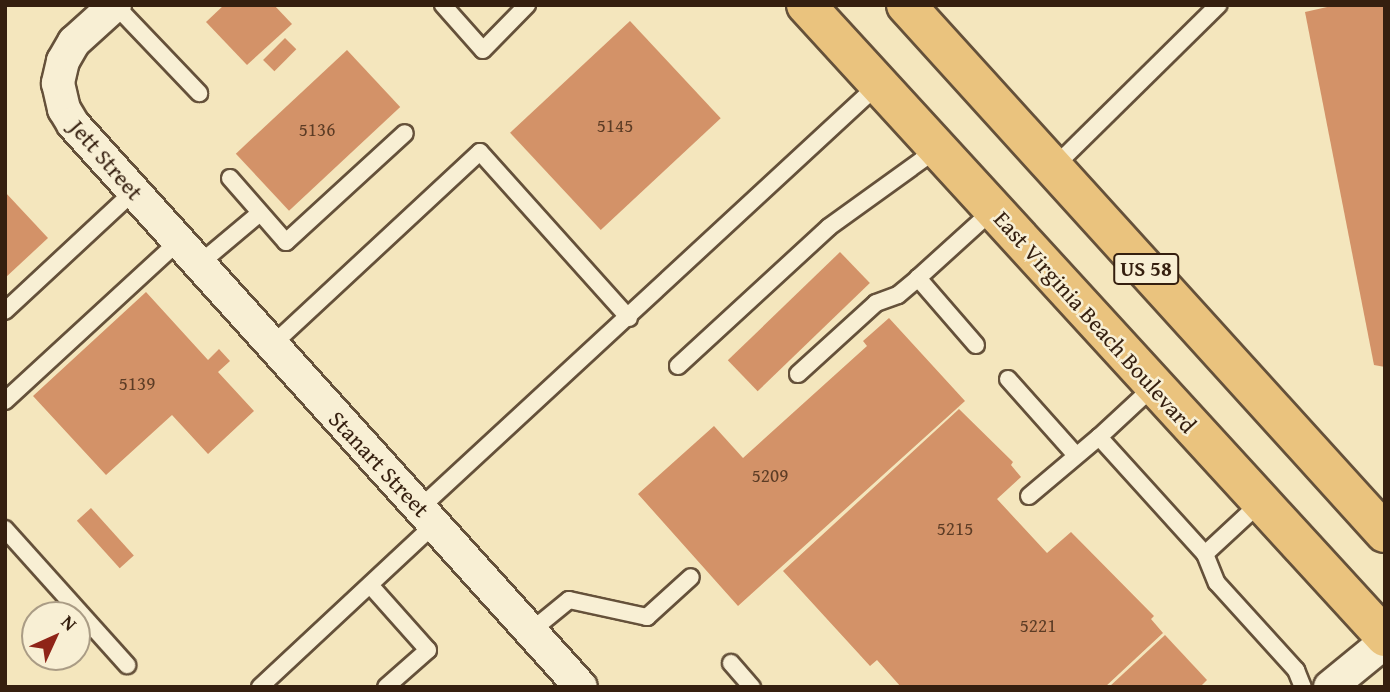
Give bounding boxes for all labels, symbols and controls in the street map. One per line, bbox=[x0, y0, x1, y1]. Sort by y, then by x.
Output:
street label: Jett Street bbox=[64, 114, 148, 206]
house number: 5145 bbox=[597, 115, 633, 137]
house number: 5136 bbox=[299, 119, 335, 141]
street label: East Virginia Beach Boulevard bbox=[988, 205, 1202, 439]
road number: US 58 bbox=[1113, 252, 1179, 286]
house number: 5139 bbox=[119, 373, 155, 395]
street label: Stanart Street bbox=[323, 405, 435, 523]
house number: 5209 bbox=[752, 465, 788, 487]
house number: 5215 bbox=[937, 518, 973, 540]
north arrow bbox=[21, 601, 91, 671]
text: N bbox=[55, 608, 84, 637]
house number: 5221 bbox=[1020, 615, 1056, 637]

